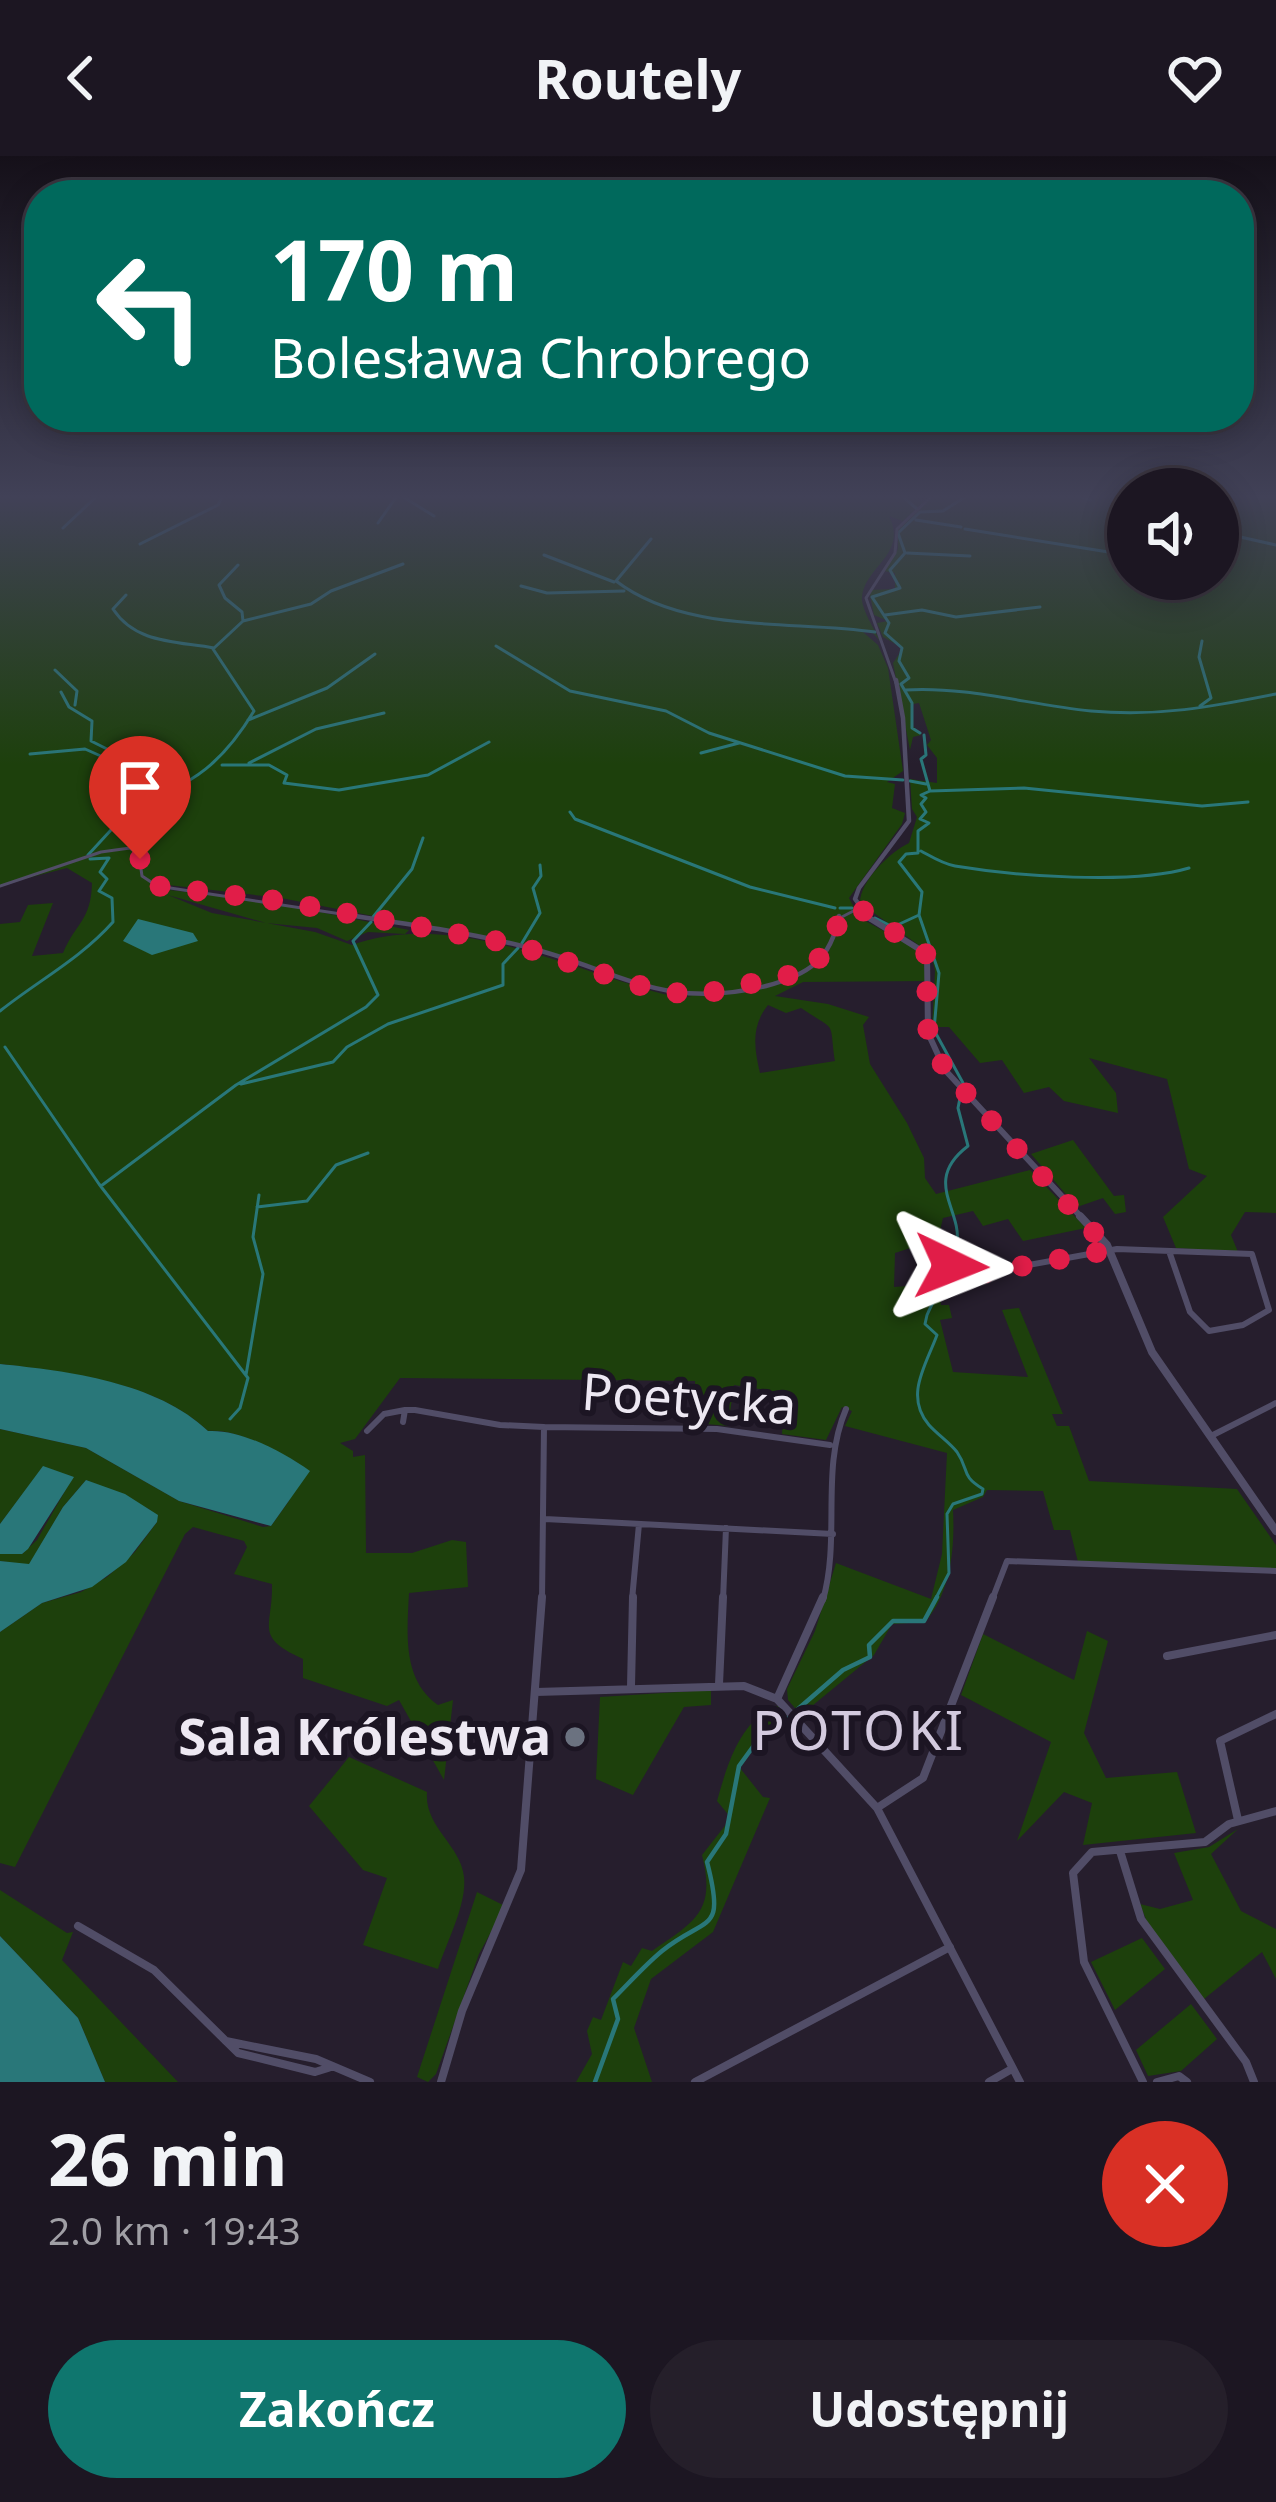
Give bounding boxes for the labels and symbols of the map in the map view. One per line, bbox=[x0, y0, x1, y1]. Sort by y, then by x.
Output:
pin bbox=[89, 736, 191, 859]
position arrow bbox=[888, 1203, 1014, 1329]
street label: Poetycka bbox=[579, 1355, 799, 1439]
district label: POTOKI bbox=[752, 1692, 966, 1766]
place label: Sala Królestwa bbox=[178, 1700, 551, 1770]
marker: Sala Królestwa bbox=[562, 1724, 588, 1750]

